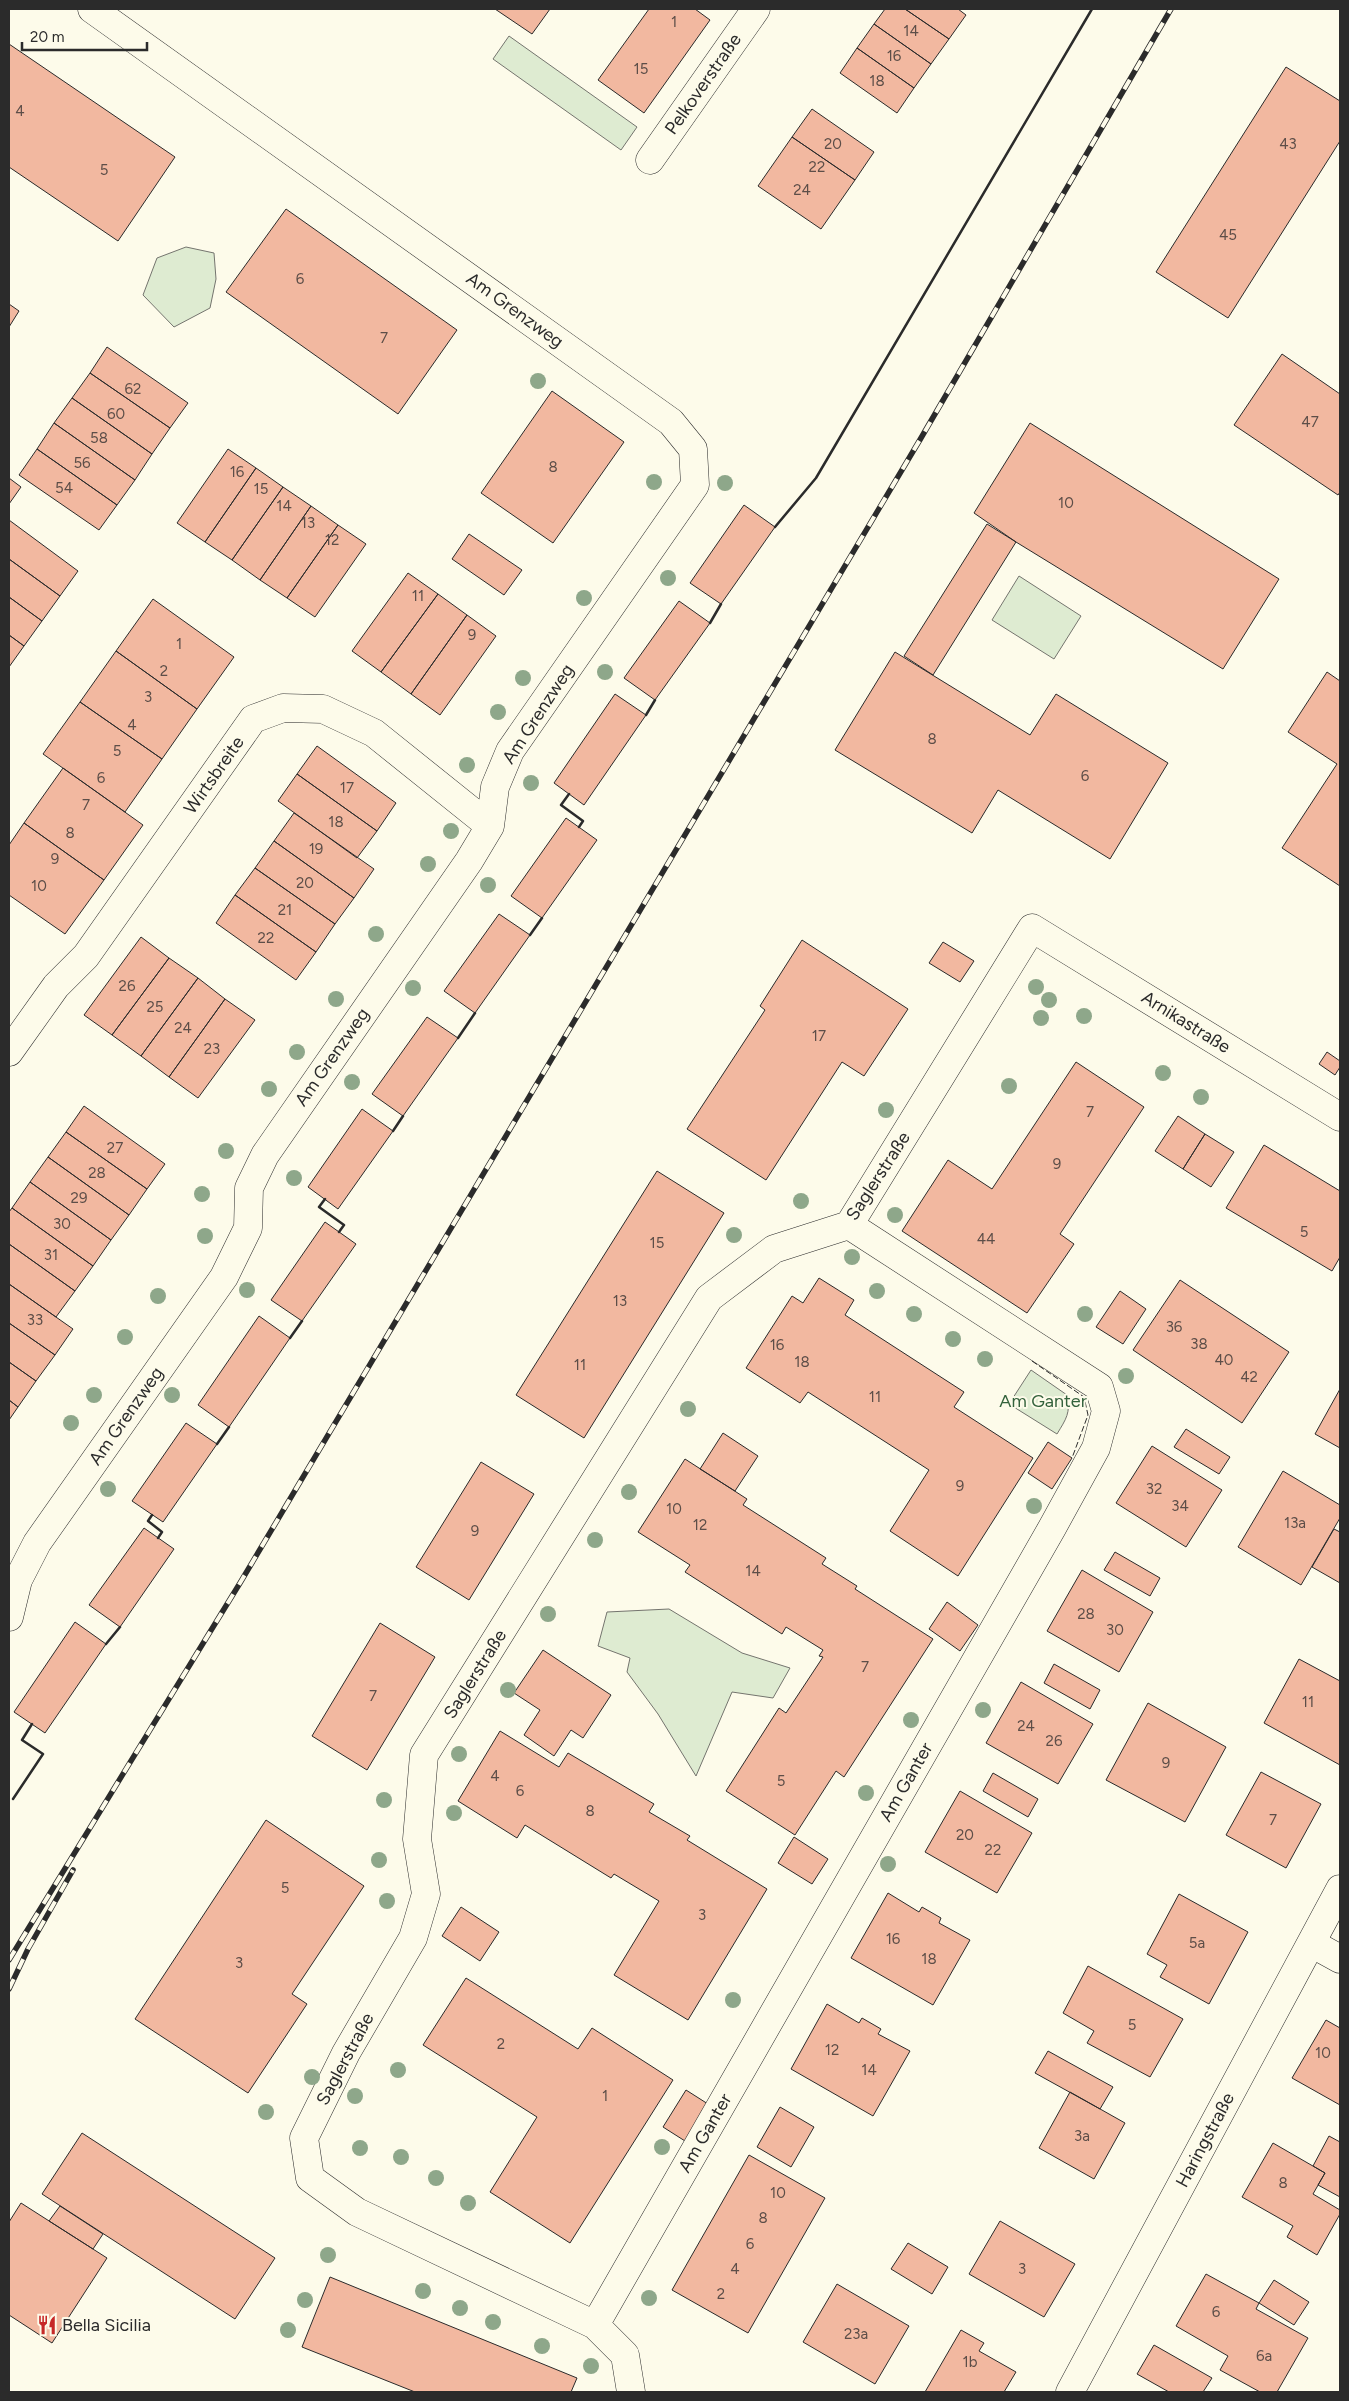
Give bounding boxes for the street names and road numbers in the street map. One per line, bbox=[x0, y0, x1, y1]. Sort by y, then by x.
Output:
street label: Pelkoverstraße bbox=[660, 29, 746, 139]
street label: Am Grenzweg bbox=[462, 267, 568, 353]
street label: Am Grenzweg bbox=[498, 660, 578, 768]
street label: Wirtsbreite bbox=[179, 732, 249, 818]
street label: Arnikastraße bbox=[1137, 986, 1235, 1058]
street label: Am Grenzweg bbox=[290, 1004, 374, 1110]
street label: Saglerstraße bbox=[841, 1127, 915, 1224]
street label: Am Grenzweg bbox=[84, 1363, 168, 1469]
street label: Saglerstraße bbox=[439, 1625, 511, 1723]
street label: Am Ganter bbox=[875, 1739, 937, 1825]
street label: Saglerstraße bbox=[312, 2009, 379, 2109]
street label: Haringstraße bbox=[1171, 2089, 1239, 2191]
street label: Am Ganter bbox=[674, 2090, 736, 2176]

